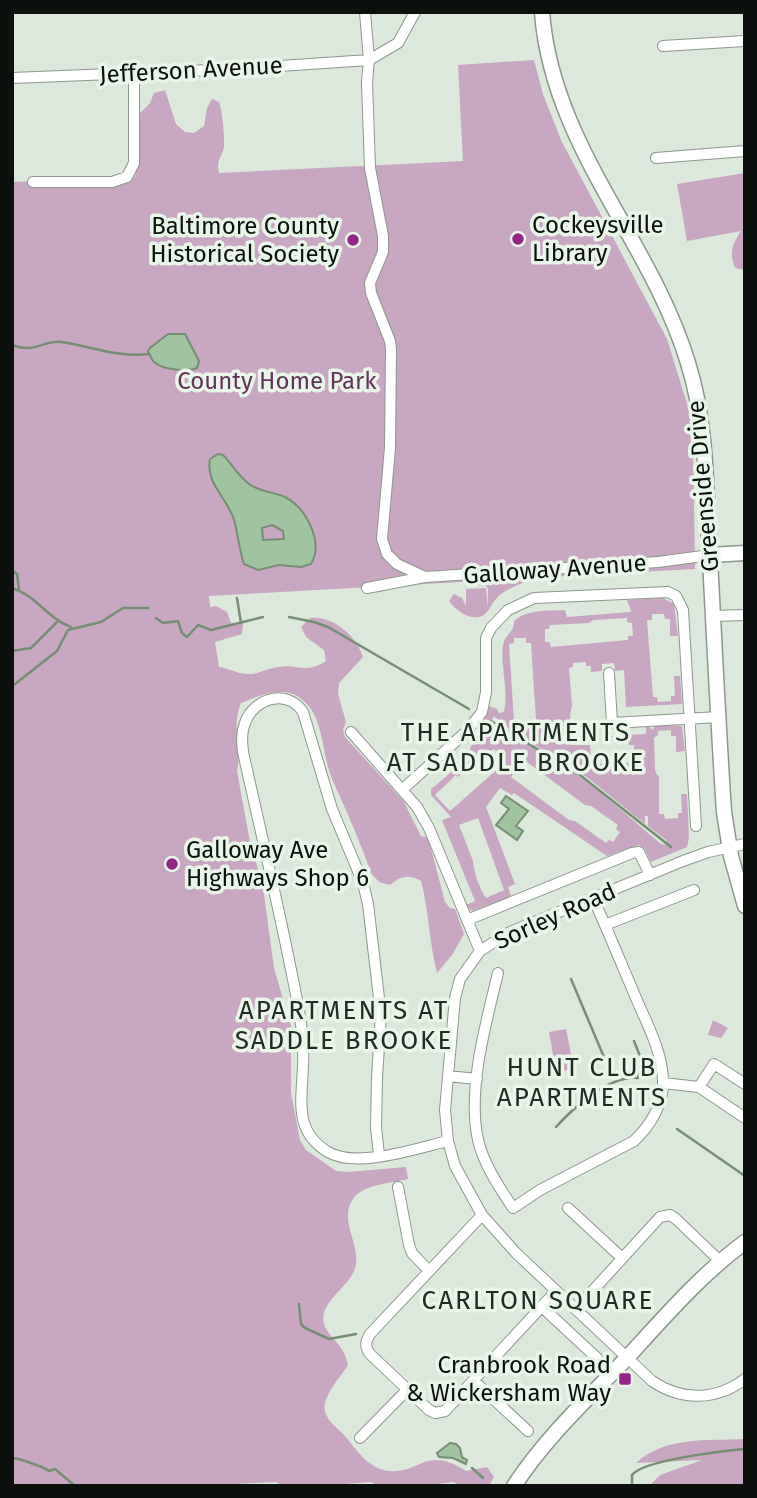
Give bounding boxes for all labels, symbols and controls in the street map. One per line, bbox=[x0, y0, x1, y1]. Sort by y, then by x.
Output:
street label: Jefferson Avenue bbox=[99, 51, 283, 89]
place label: Cockeysville Library bbox=[532, 211, 664, 267]
place label: Baltimore County Historical Society bbox=[150, 212, 339, 268]
marker: Cockeysville Library bbox=[510, 231, 526, 247]
marker: Baltimore County Historical Society bbox=[345, 232, 361, 248]
park label: County Home Park bbox=[177, 367, 377, 395]
street label: Greenside Drive bbox=[682, 399, 724, 573]
street label: Galloway Avenue bbox=[463, 549, 647, 589]
district label: THE APARTMENTS AT SADDLE BROOKE bbox=[387, 717, 645, 778]
place label: Galloway Ave Highways Shop 6 bbox=[186, 836, 369, 892]
marker: Galloway Ave Highways Shop 6 bbox=[164, 856, 180, 872]
street label: Sorley Road bbox=[490, 877, 620, 955]
district label: APARTMENTS AT SADDLE BROOKE bbox=[235, 995, 453, 1056]
district label: HUNT CLUB APARTMENTS bbox=[497, 1052, 667, 1113]
district label: CARLTON SQUARE bbox=[422, 1285, 654, 1316]
place label: Cranbrook Road & Wickersham Way bbox=[406, 1351, 611, 1407]
marker: Cranbrook Road & Wickersham Way bbox=[617, 1371, 633, 1387]

